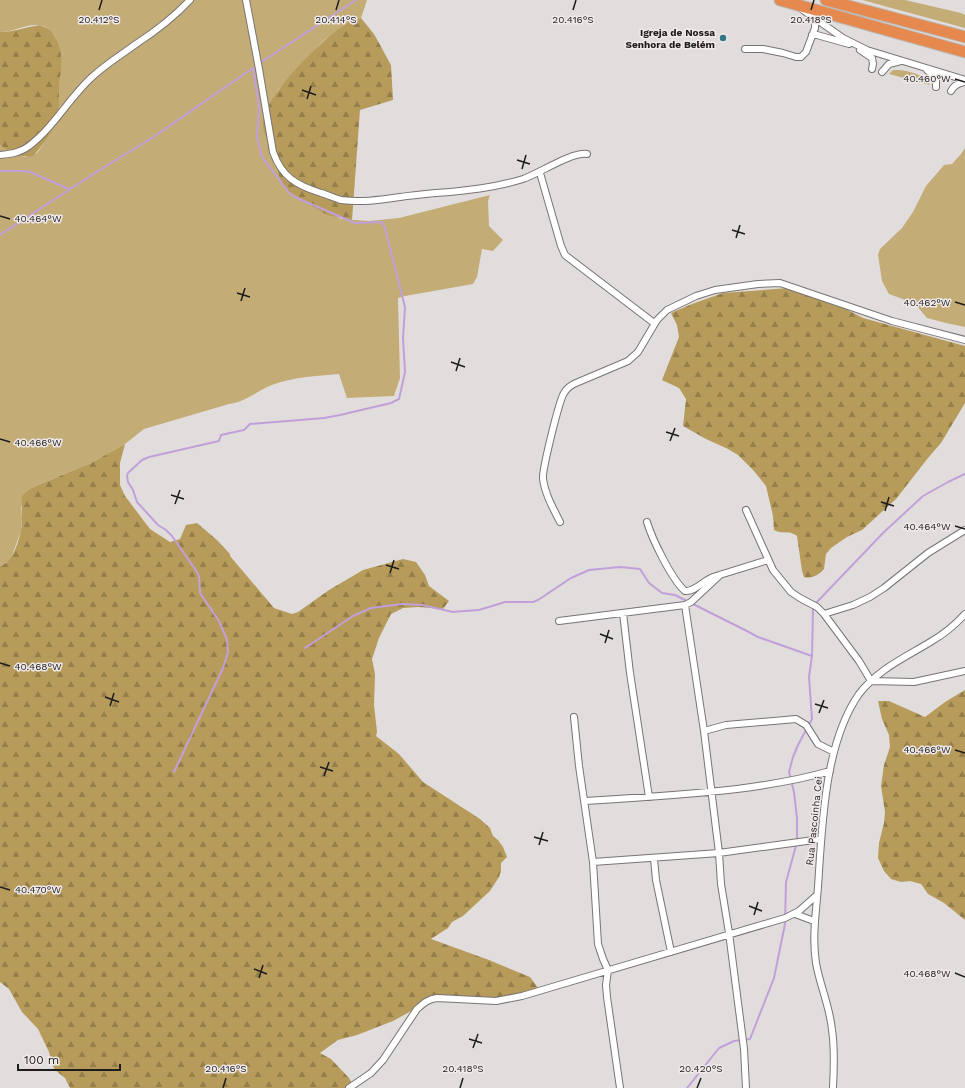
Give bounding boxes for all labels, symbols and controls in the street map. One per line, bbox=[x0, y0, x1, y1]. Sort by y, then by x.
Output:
text: 20.412°S bbox=[78, 14, 120, 25]
text: 20.414°S bbox=[315, 14, 357, 25]
text: 20.416°S bbox=[552, 14, 594, 25]
text: 20.418°S bbox=[790, 14, 832, 25]
place label: Igreja de Nossa Senhora de Belém bbox=[626, 27, 715, 50]
marker: Igreja de Nossa Senhora de Belém bbox=[718, 33, 728, 43]
text: 40.460°W bbox=[903, 73, 951, 84]
text: 40.464°W bbox=[14, 213, 62, 224]
text: 40.462°W bbox=[904, 297, 951, 308]
text: 40.466°W bbox=[14, 437, 62, 448]
text: 40.464°W bbox=[903, 521, 951, 532]
text: 40.468°W bbox=[14, 661, 62, 672]
text: 40.466°W bbox=[903, 744, 951, 755]
street label: Rua Pascoinha Cei bbox=[804, 776, 824, 866]
text: 40.470°W bbox=[15, 884, 61, 895]
text: 40.468°W bbox=[903, 968, 951, 979]
scale bar bbox=[18, 1046, 120, 1072]
text: 100 m bbox=[24, 1053, 59, 1067]
text: 20.416°S bbox=[205, 1063, 247, 1074]
text: 20.418°S bbox=[442, 1063, 484, 1074]
text: 20.420°S bbox=[679, 1063, 723, 1074]

